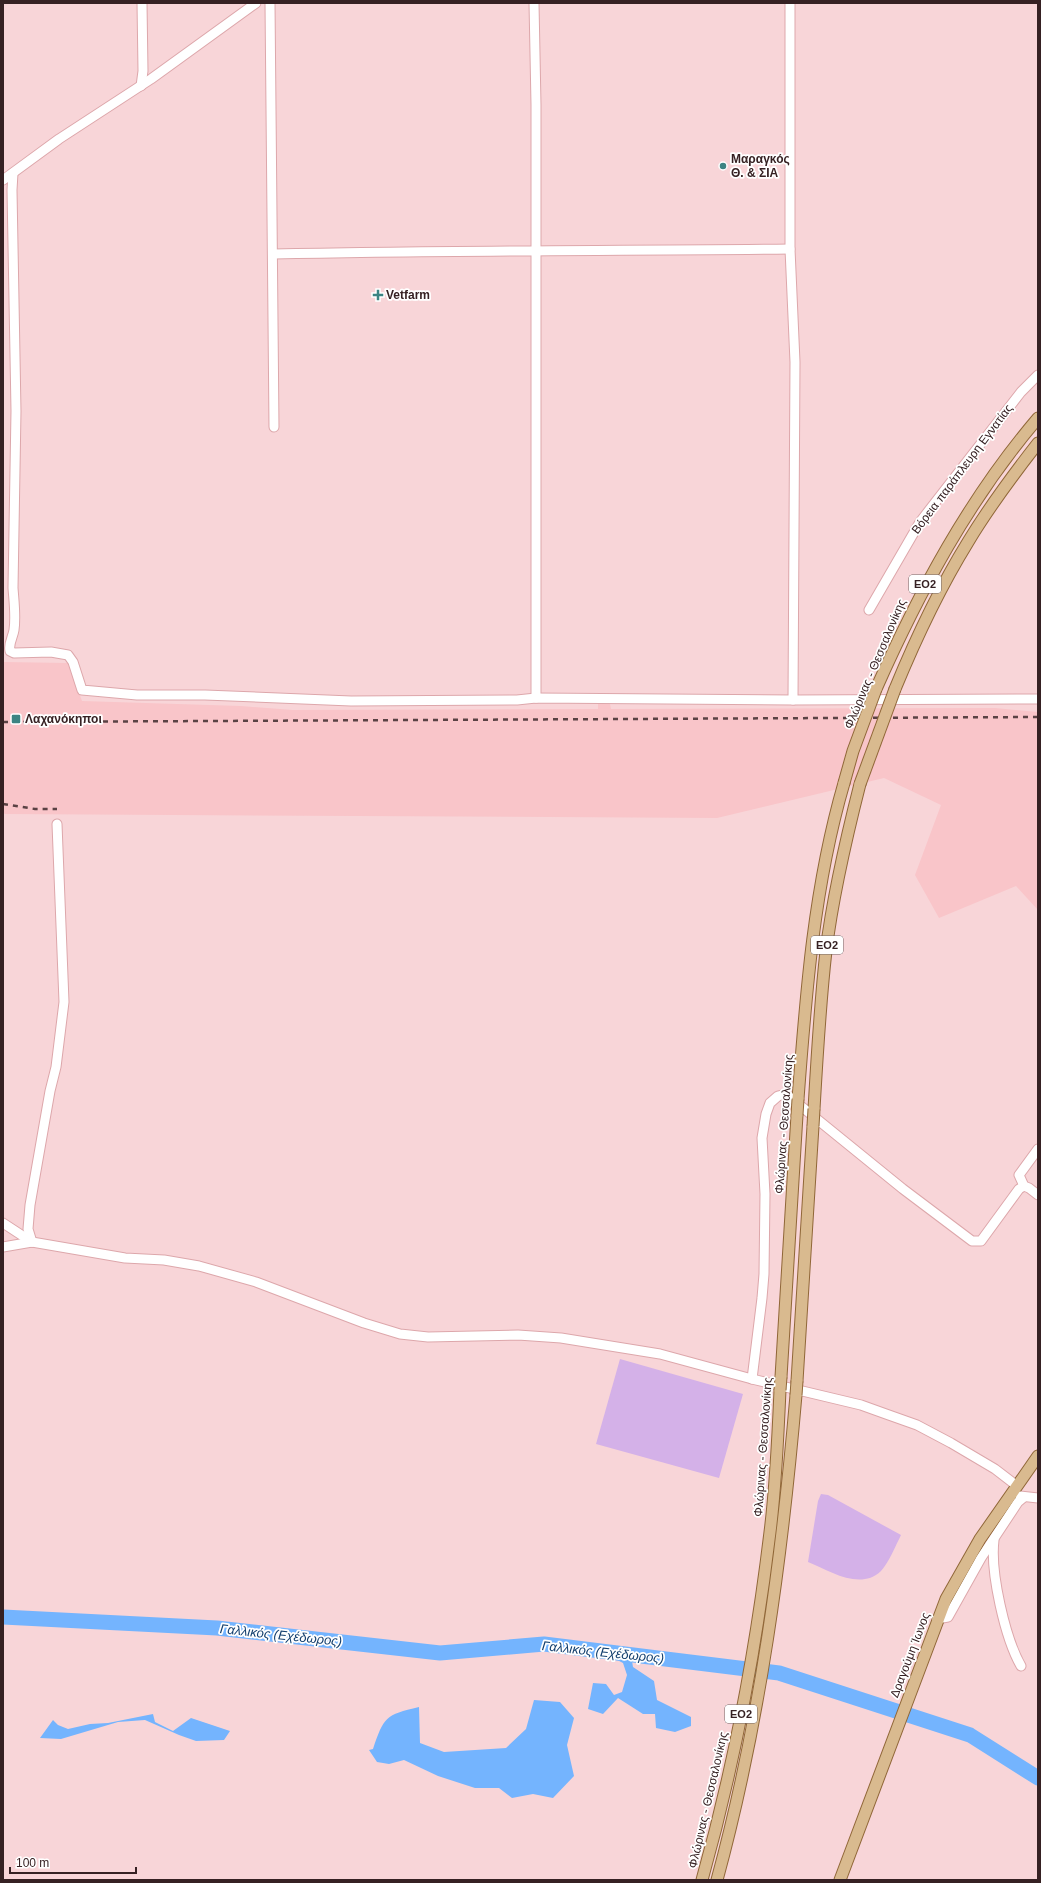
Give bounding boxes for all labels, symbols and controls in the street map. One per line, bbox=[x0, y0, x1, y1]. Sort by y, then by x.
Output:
place label: Μαραγκός Θ. & ΣΙΑ bbox=[731, 152, 790, 180]
marker: Μαραγκός Θ. & ΣΙΑ bbox=[718, 161, 728, 171]
place label: Vetfarm bbox=[386, 288, 430, 302]
marker: Vetfarm bbox=[373, 290, 383, 300]
street label: Βόρεια παράπλευρη Εγνατίας bbox=[909, 401, 1015, 537]
road number: ΕΟ2 bbox=[909, 575, 941, 593]
street label: Φλώρινας - Θεσσαλονίκης bbox=[841, 597, 909, 731]
place label: Λαχανόκηποι bbox=[25, 712, 102, 726]
marker: Λαχανόκηποι bbox=[10, 713, 22, 725]
road number: ΕΟ2 bbox=[811, 936, 843, 954]
street label: Φλώρινας - Θεσσαλονίκης bbox=[772, 1054, 796, 1194]
street label: Φλώρινας - Θεσσαλονίκης bbox=[751, 1377, 775, 1517]
street label: Δραγούμη Ίωνος bbox=[887, 1610, 933, 1700]
water label: Γαλλικός (Εχέδωρος) bbox=[219, 1621, 343, 1649]
water label: Γαλλικός (Εχέδωρος) bbox=[541, 1638, 665, 1666]
road number: ΕΟ2 bbox=[725, 1705, 757, 1723]
street label: Φλώρινας - Θεσσαλονίκης bbox=[685, 1730, 731, 1870]
scale bar bbox=[10, 1849, 136, 1875]
text: 100 m bbox=[16, 1856, 49, 1870]

